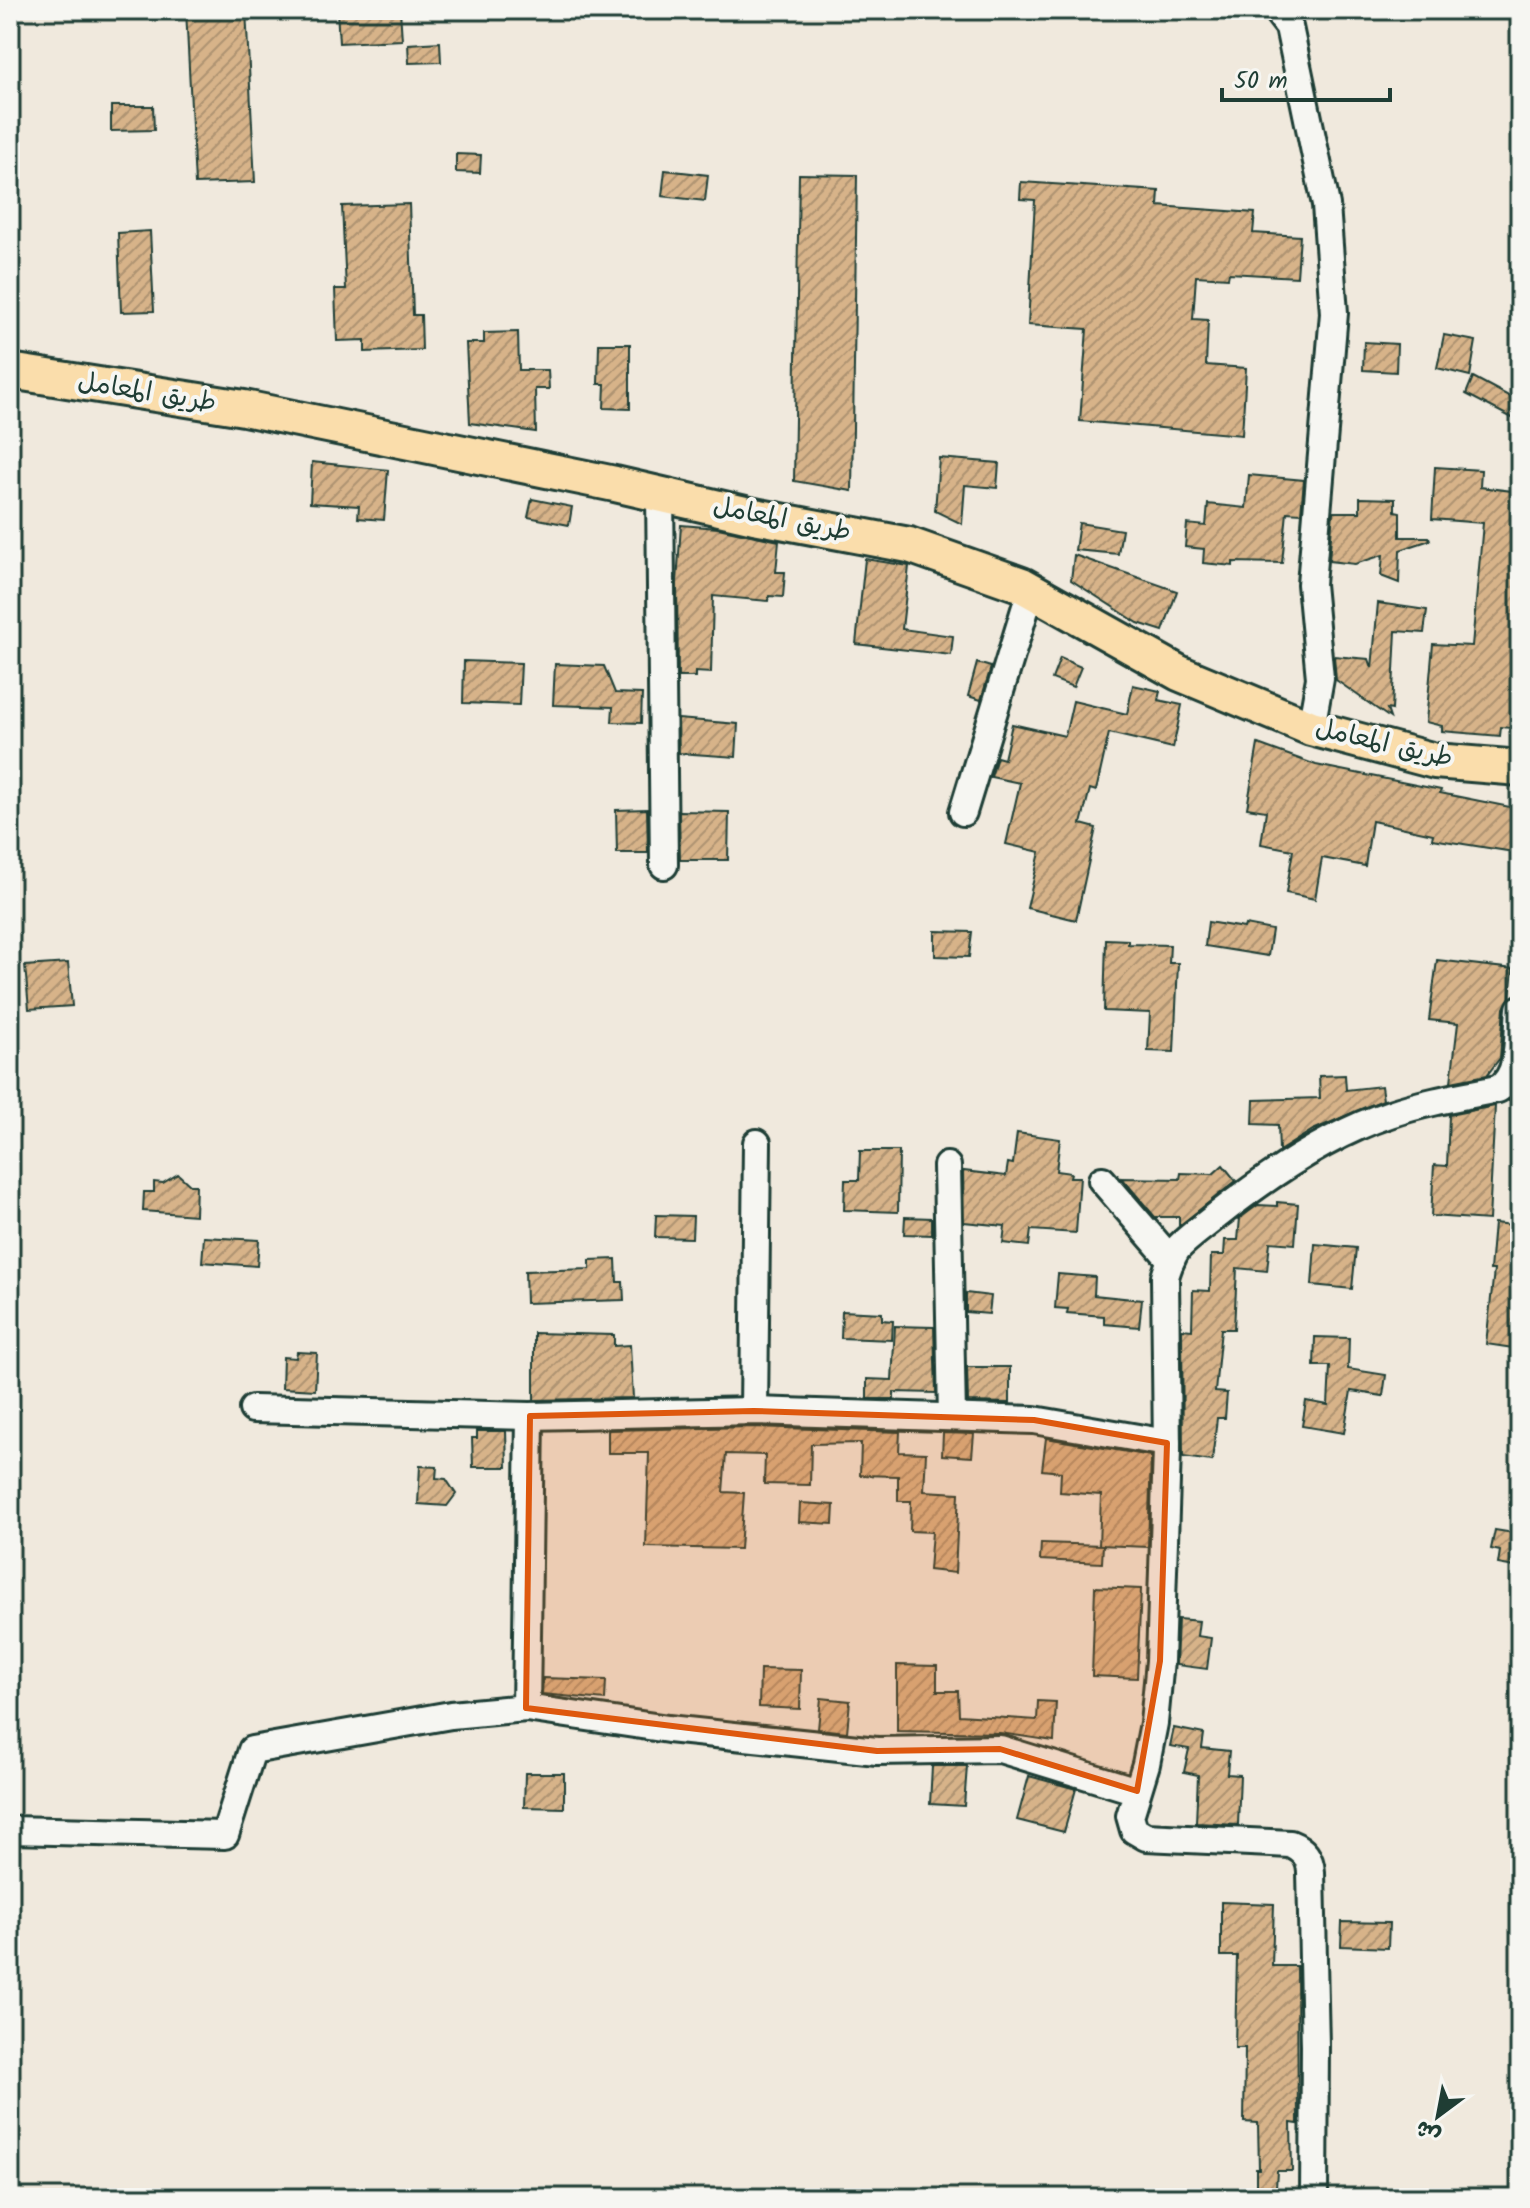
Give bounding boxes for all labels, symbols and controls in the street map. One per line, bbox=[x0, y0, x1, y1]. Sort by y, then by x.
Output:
scale bar bbox=[1222, 52, 1390, 102]
text: 50 m bbox=[1234, 62, 1288, 101]
street label: طريق المعامل bbox=[75, 361, 219, 425]
street label: طريق المعامل bbox=[709, 486, 855, 554]
street label: طريق المعامل bbox=[1311, 708, 1457, 780]
north arrow bbox=[1398, 2076, 1478, 2156]
text: ش bbox=[1409, 2110, 1448, 2152]

